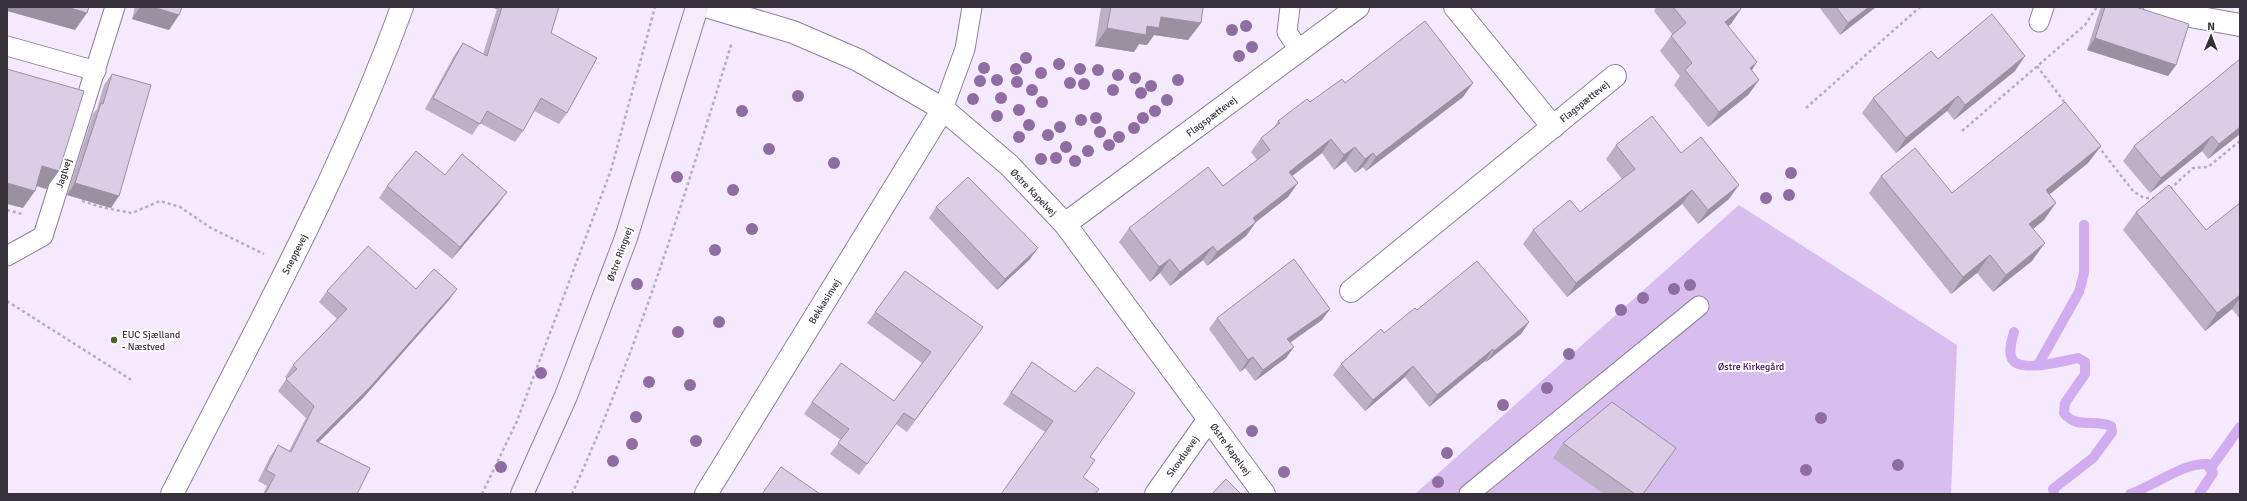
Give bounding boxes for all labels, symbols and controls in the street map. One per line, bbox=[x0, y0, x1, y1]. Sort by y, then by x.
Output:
north arrow bbox=[2191, 16, 2231, 56]
text: N bbox=[2207, 20, 2215, 33]
street label: Flagspættevej bbox=[1558, 78, 1612, 125]
street label: Flagspættevej bbox=[1184, 94, 1239, 140]
street label: Jagtvej bbox=[54, 157, 74, 190]
street label: Østre Kapelvej bbox=[1008, 166, 1059, 219]
street label: Østre Ringvej bbox=[605, 225, 635, 283]
street label: Sneppevej bbox=[280, 232, 310, 277]
street label: Bekkasinvej bbox=[806, 277, 844, 326]
place label: EUC Sjælland - Næstved bbox=[122, 329, 180, 353]
marker: EUC Sjælland - Næstved bbox=[109, 335, 119, 345]
park label: Østre Kirkegård bbox=[1718, 361, 1784, 373]
street label: Østre Kapelvej bbox=[1207, 421, 1253, 478]
street label: Skovduevej bbox=[1164, 433, 1202, 480]

